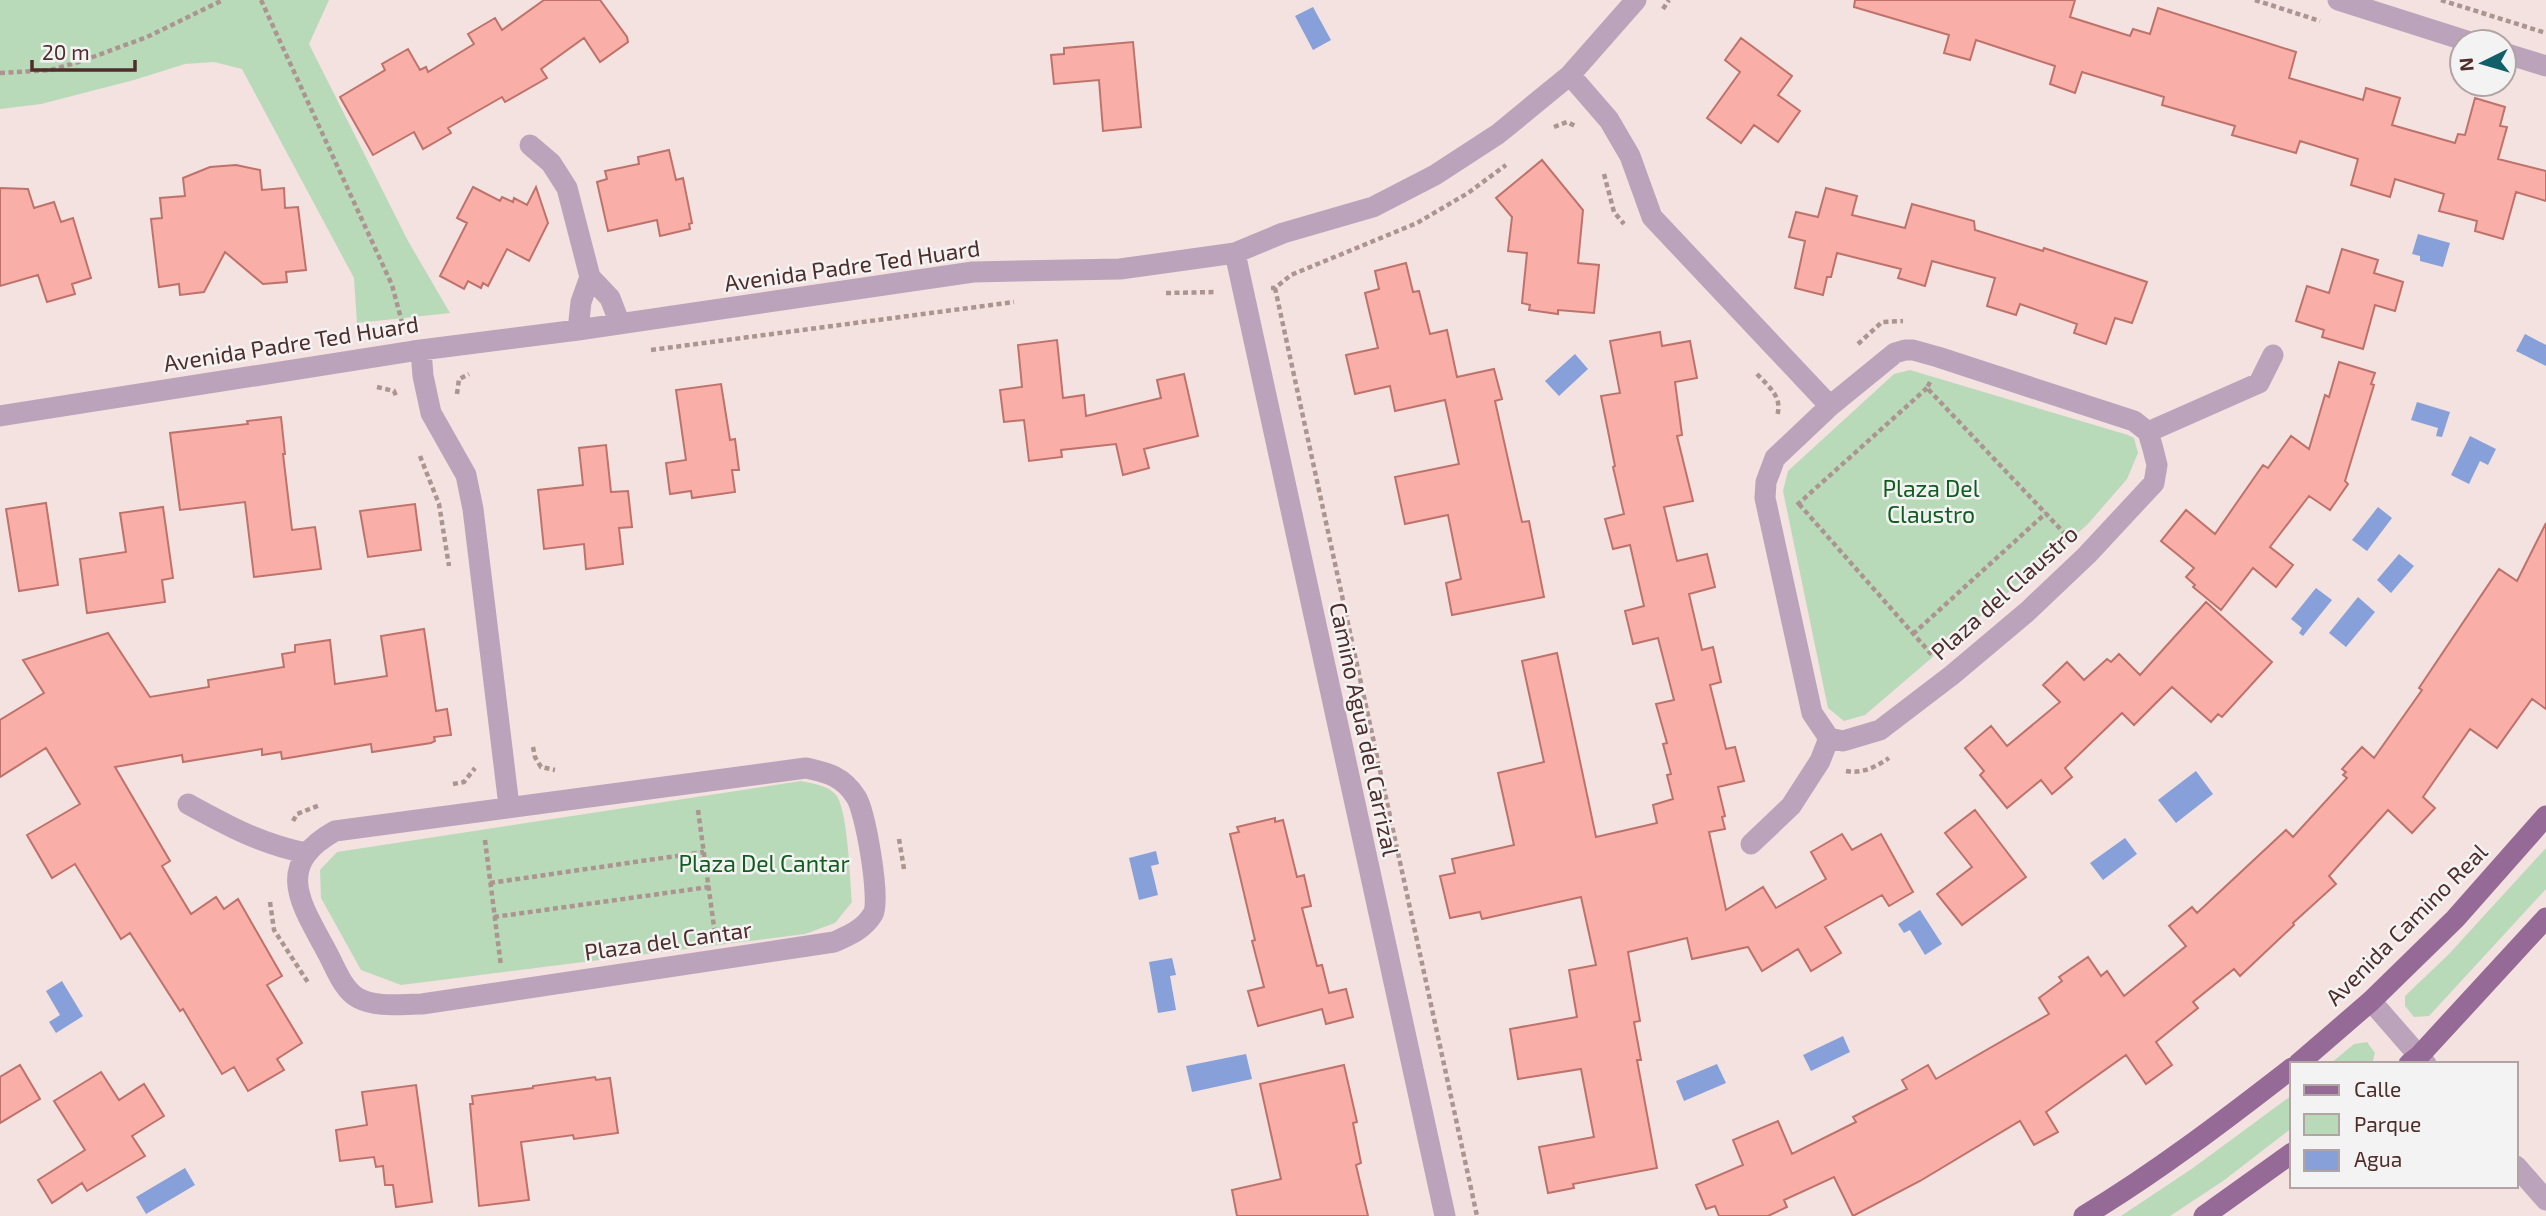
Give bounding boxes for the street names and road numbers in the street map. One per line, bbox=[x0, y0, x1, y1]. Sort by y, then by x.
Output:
street label: Avenida Padre Ted Huard bbox=[722, 233, 982, 297]
street label: Avenida Padre Ted Huard bbox=[161, 309, 421, 377]
street label: Plaza del Claustro bbox=[1925, 519, 2083, 665]
street label: Camino Agua del Carrizal bbox=[1324, 600, 1406, 859]
street label: Avenida Camino Real bbox=[2319, 837, 2493, 1011]
street label: Plaza del Cantar bbox=[582, 914, 754, 966]

